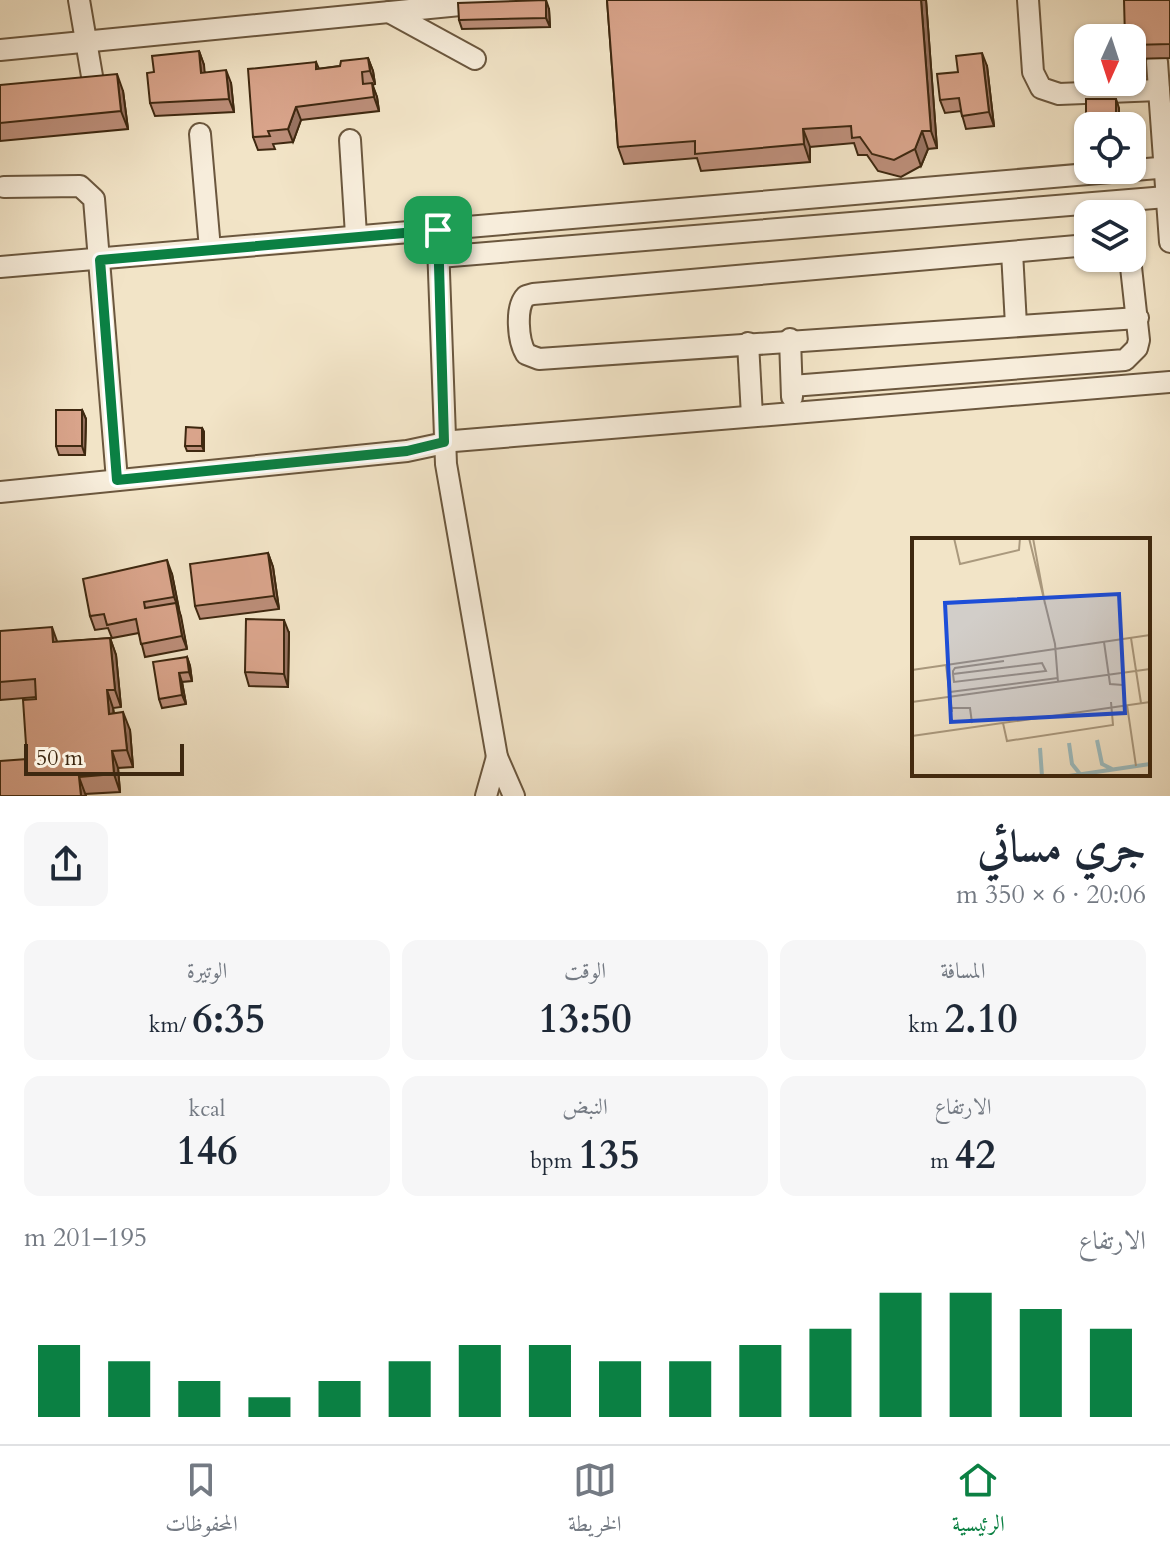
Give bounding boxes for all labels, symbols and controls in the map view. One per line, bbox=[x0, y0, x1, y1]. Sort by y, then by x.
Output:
north arrow bbox=[1074, 24, 1146, 96]
map controls bbox=[1074, 24, 1146, 272]
button: locate bbox=[1074, 112, 1146, 184]
pin bbox=[404, 196, 472, 264]
button: layers bbox=[1074, 200, 1146, 272]
icon: arrive bbox=[416, 208, 460, 252]
inset map bbox=[912, 538, 1150, 776]
scale bar bbox=[24, 740, 184, 776]
text: 50 m bbox=[36, 743, 83, 773]
text: جري مسائي bbox=[977, 817, 1146, 877]
button: share bbox=[24, 822, 108, 906]
text: 20:06 · 6 × 350 m bbox=[956, 877, 1146, 912]
text: الوتيرة bbox=[187, 956, 227, 986]
text: الوقت bbox=[564, 956, 606, 986]
text: المسافة bbox=[941, 956, 985, 986]
text: 6:35 bbox=[192, 992, 265, 1047]
text: 13:50 bbox=[538, 992, 632, 1047]
text: 2.10 bbox=[945, 992, 1018, 1047]
text: /km bbox=[149, 1010, 192, 1040]
text: km bbox=[908, 1010, 945, 1040]
text: النبض bbox=[562, 1092, 608, 1122]
text: الارتفاع bbox=[934, 1092, 992, 1122]
text: kcal bbox=[189, 1094, 225, 1124]
text: 146 bbox=[176, 1124, 238, 1179]
text: 135 bbox=[578, 1128, 640, 1183]
text: 42 bbox=[955, 1128, 996, 1183]
text: bpm bbox=[530, 1146, 578, 1176]
text: m bbox=[930, 1146, 955, 1176]
text: 195–201 m bbox=[24, 1220, 147, 1255]
text: الارتفاع bbox=[1079, 1223, 1146, 1258]
tab: المحفوظات bbox=[165, 1458, 238, 1545]
tab: الخريطة bbox=[568, 1458, 622, 1545]
tab: الرئيسية bbox=[952, 1458, 1005, 1545]

